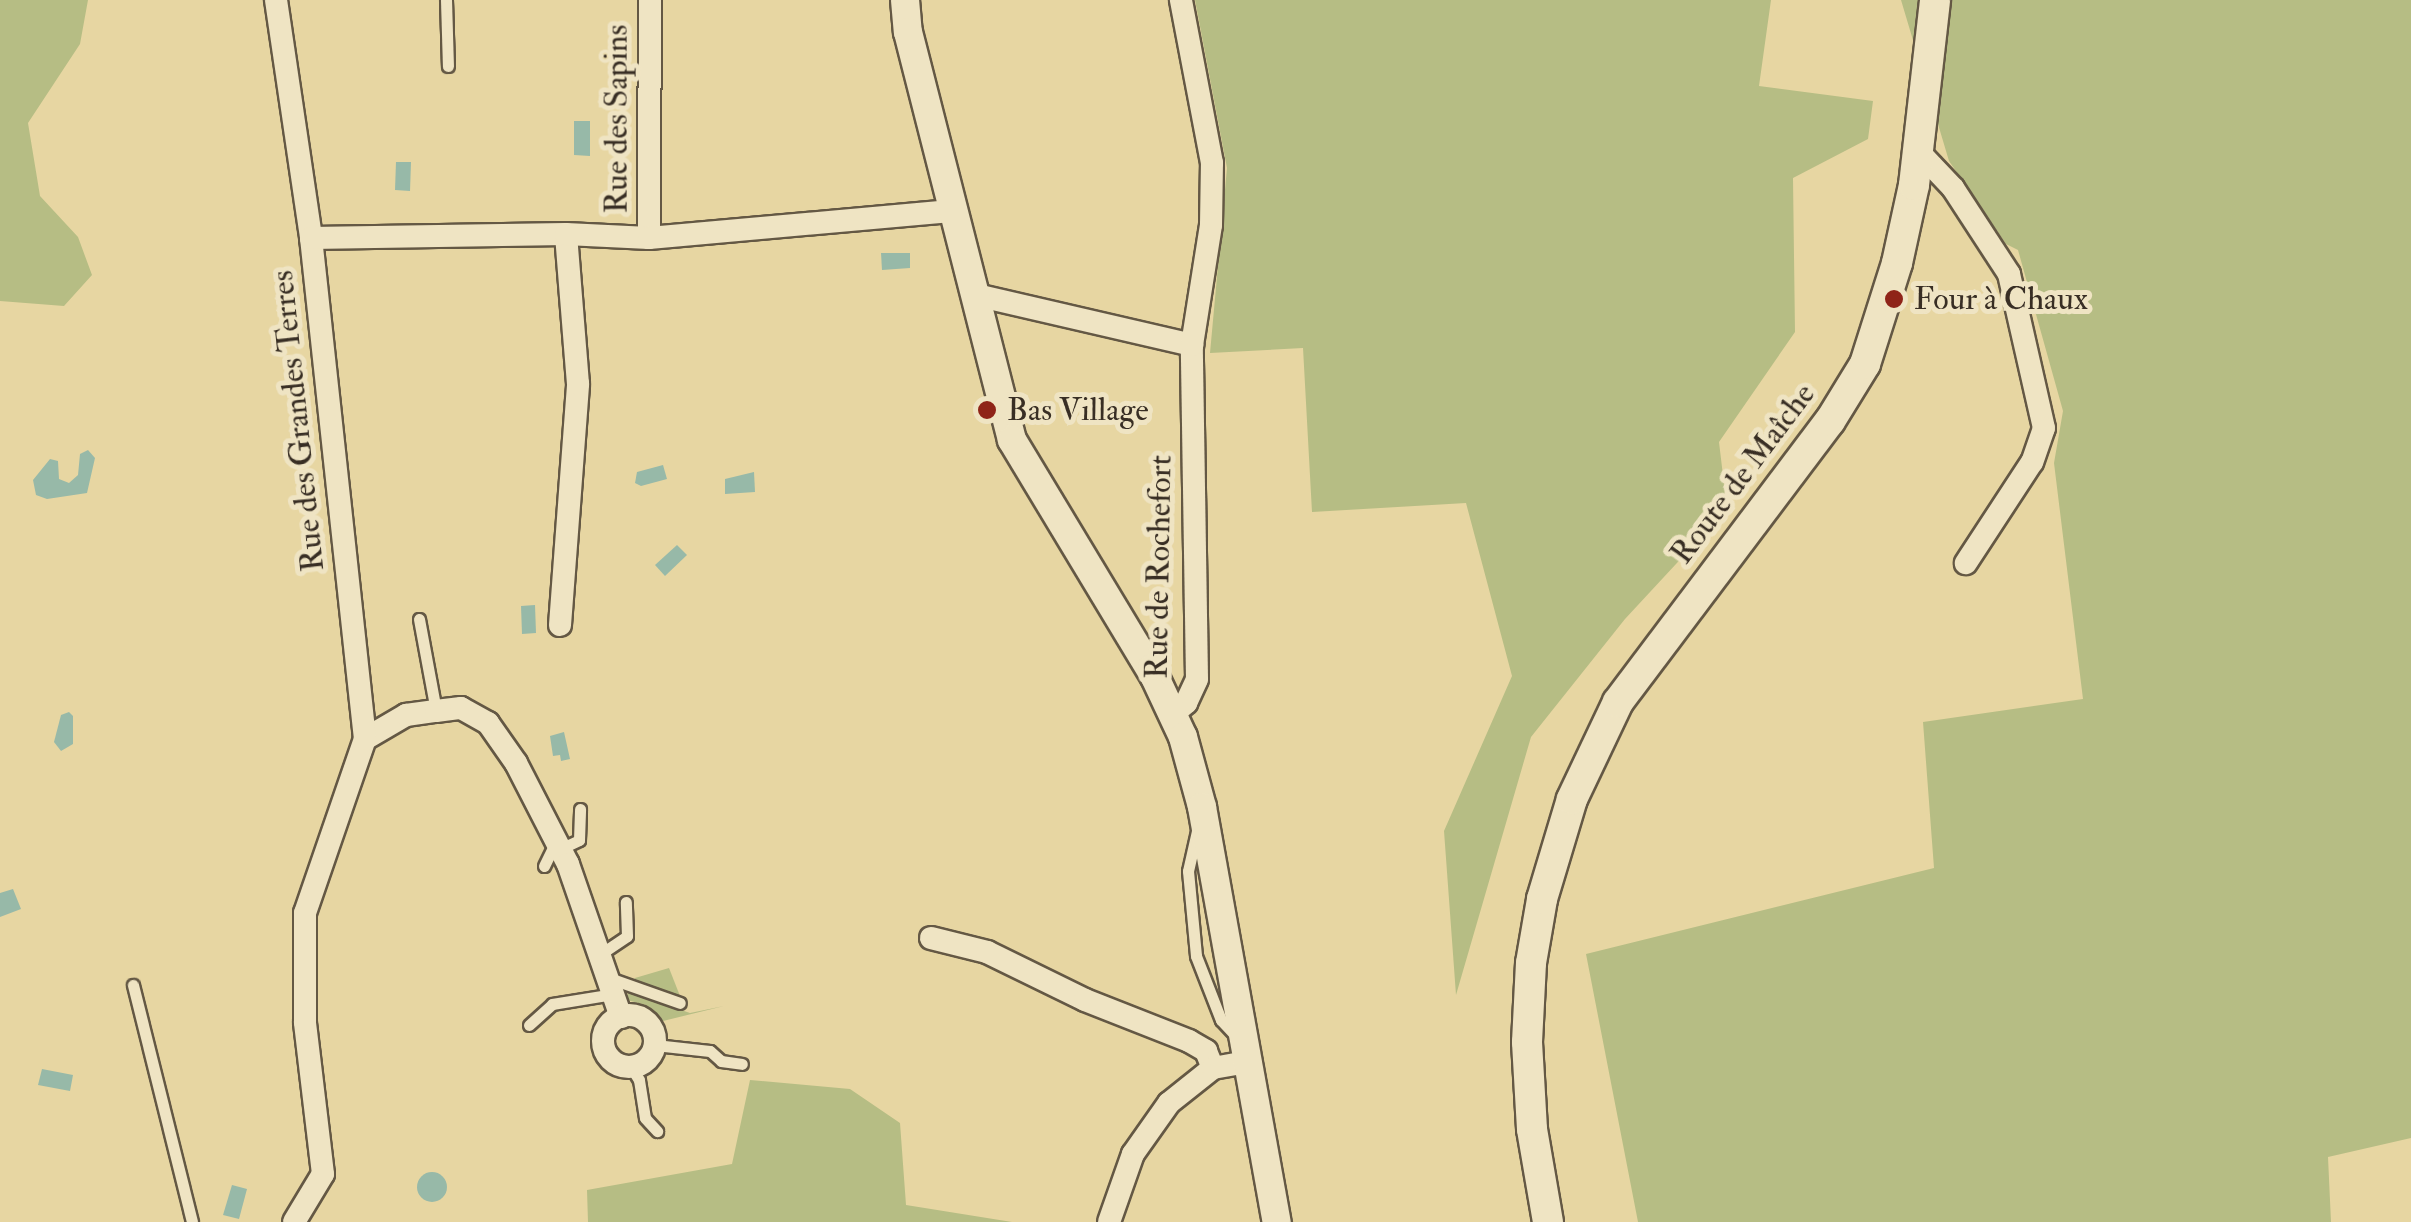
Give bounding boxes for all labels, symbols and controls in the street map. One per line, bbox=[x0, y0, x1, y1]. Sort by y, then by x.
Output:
street label: Rue des Sapins bbox=[598, 24, 636, 214]
street label: Rue des Grandes Terres bbox=[263, 269, 333, 573]
place label: Four à Chaux bbox=[1914, 280, 2088, 318]
marker: Four à Chaux bbox=[1883, 288, 1905, 310]
street label: Route de Maîche bbox=[1663, 376, 1823, 572]
place label: Bas Village bbox=[1007, 391, 1149, 429]
marker: Bas Village bbox=[976, 399, 998, 421]
street label: Rue de Rochefort bbox=[1138, 455, 1180, 679]

